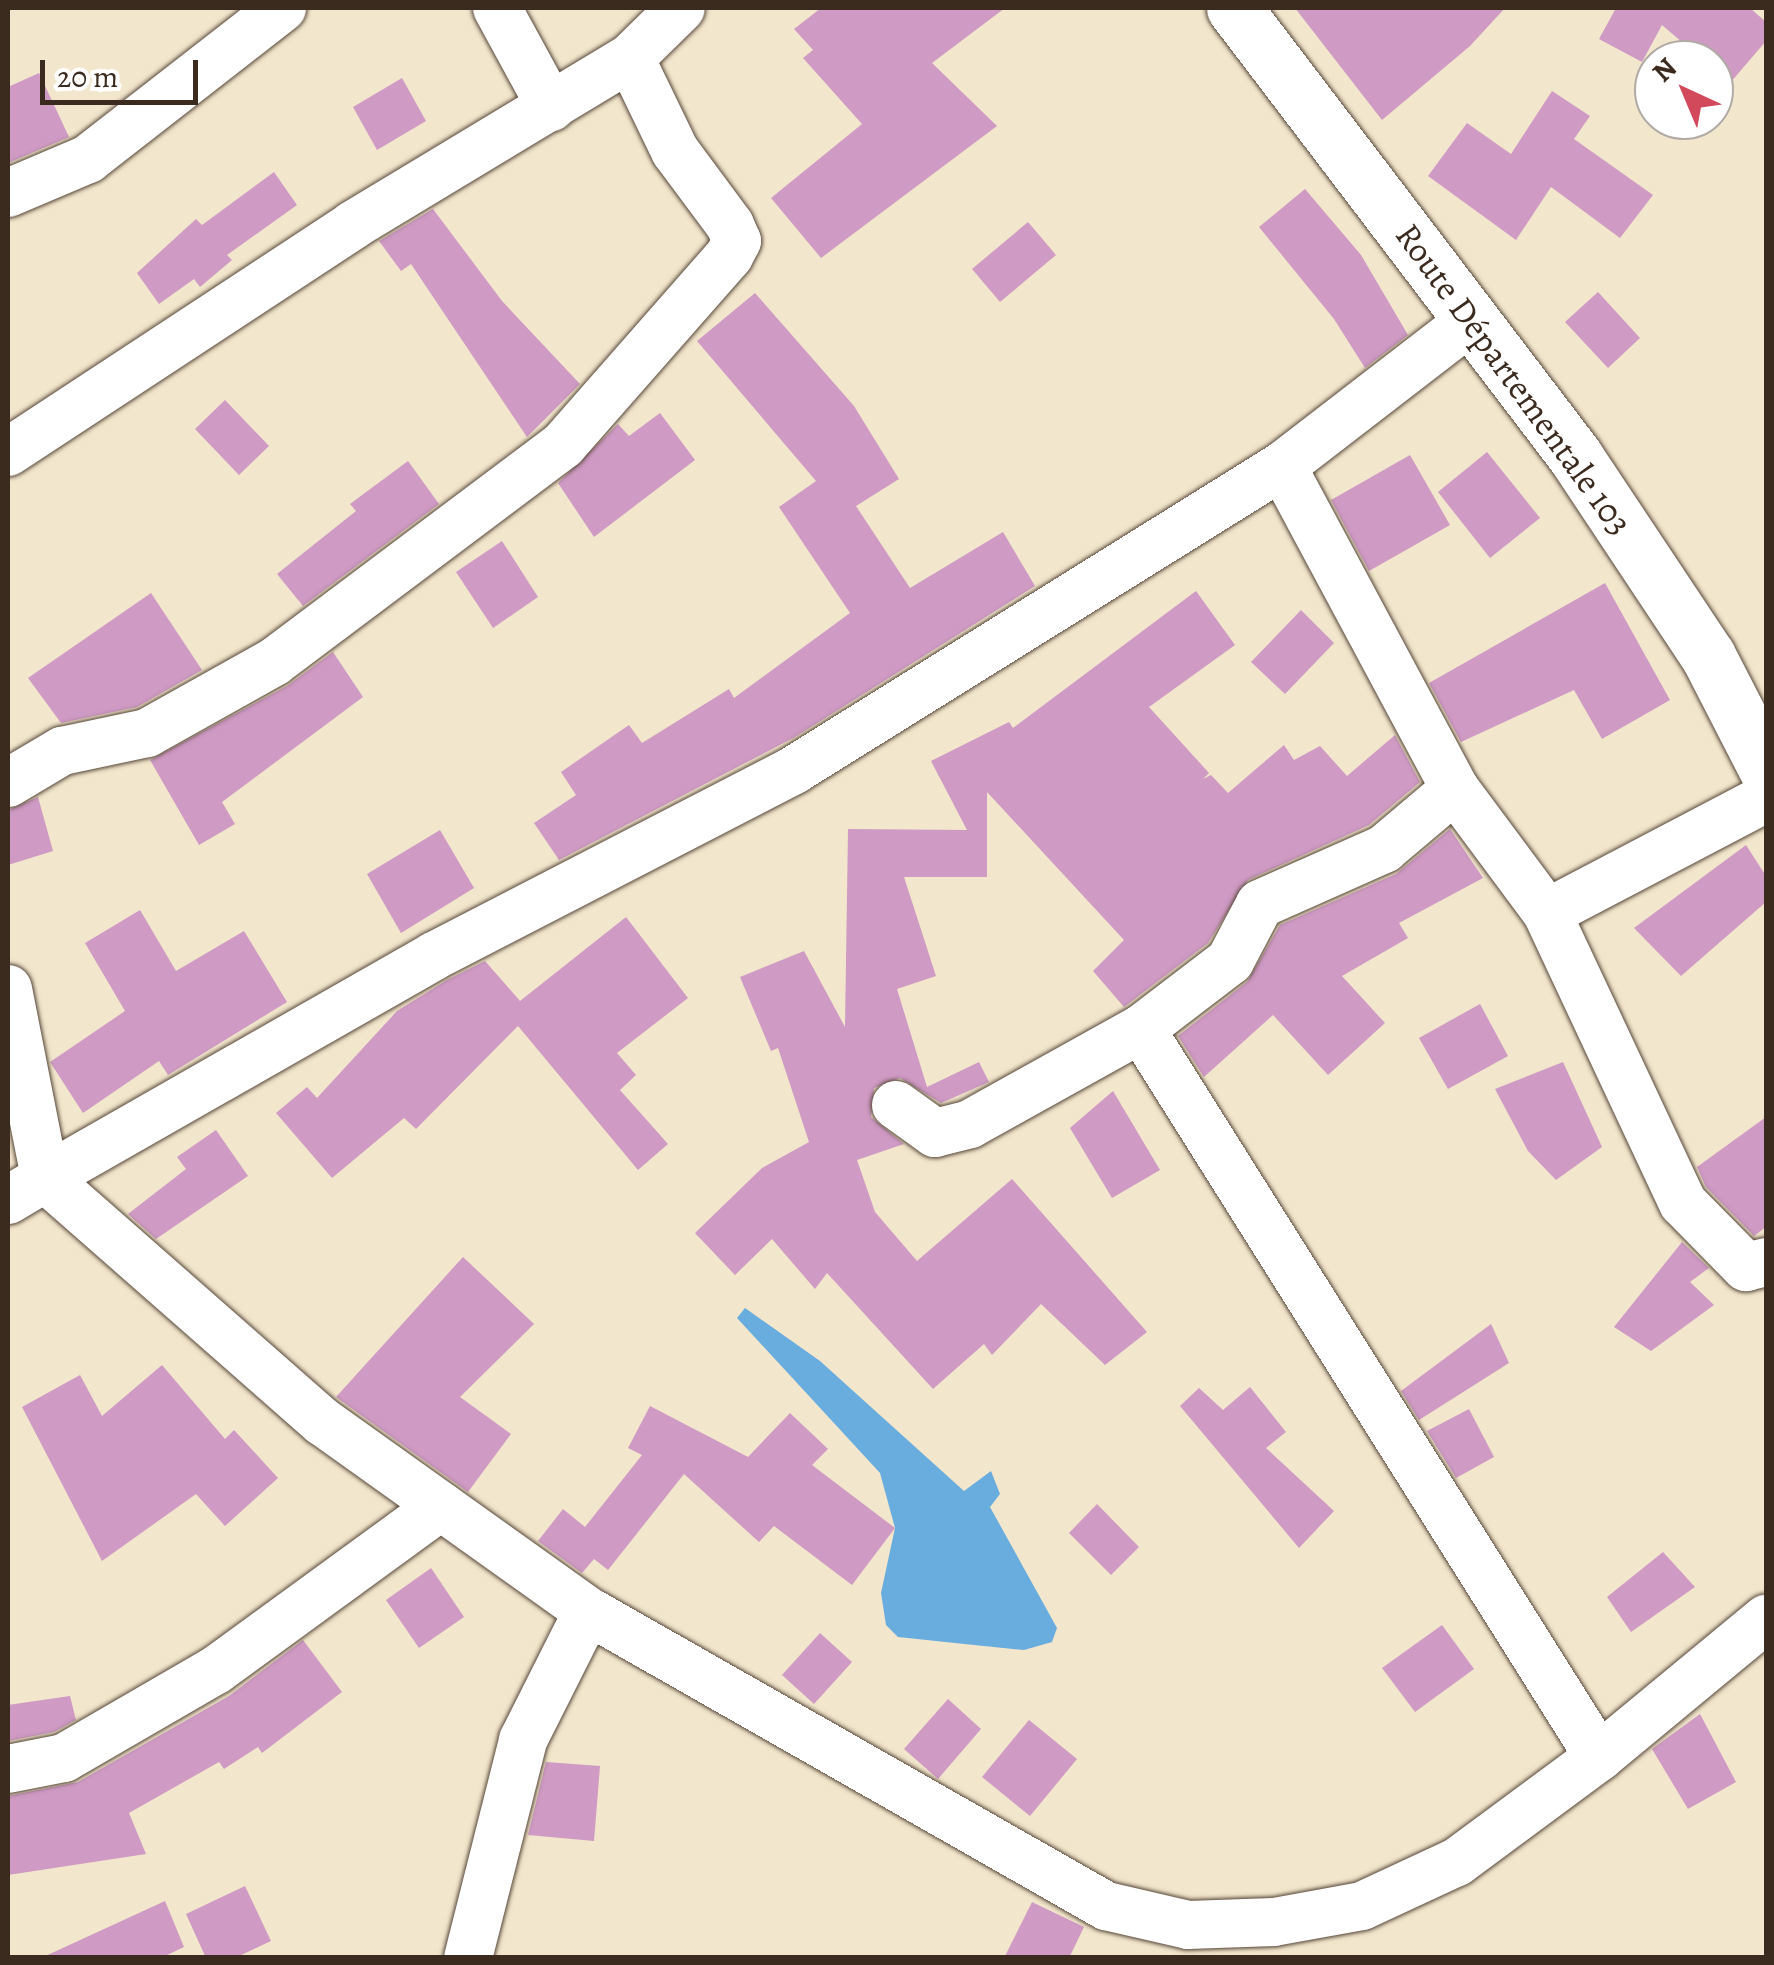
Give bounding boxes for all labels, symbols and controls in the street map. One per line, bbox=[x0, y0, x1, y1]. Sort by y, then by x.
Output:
scale bar bbox=[45, 40, 202, 102]
north arrow bbox=[1634, 40, 1734, 140]
text: N bbox=[1644, 49, 1685, 91]
text: 20 m bbox=[57, 57, 118, 97]
street label: Route Départementale 103 bbox=[1387, 215, 1641, 543]

